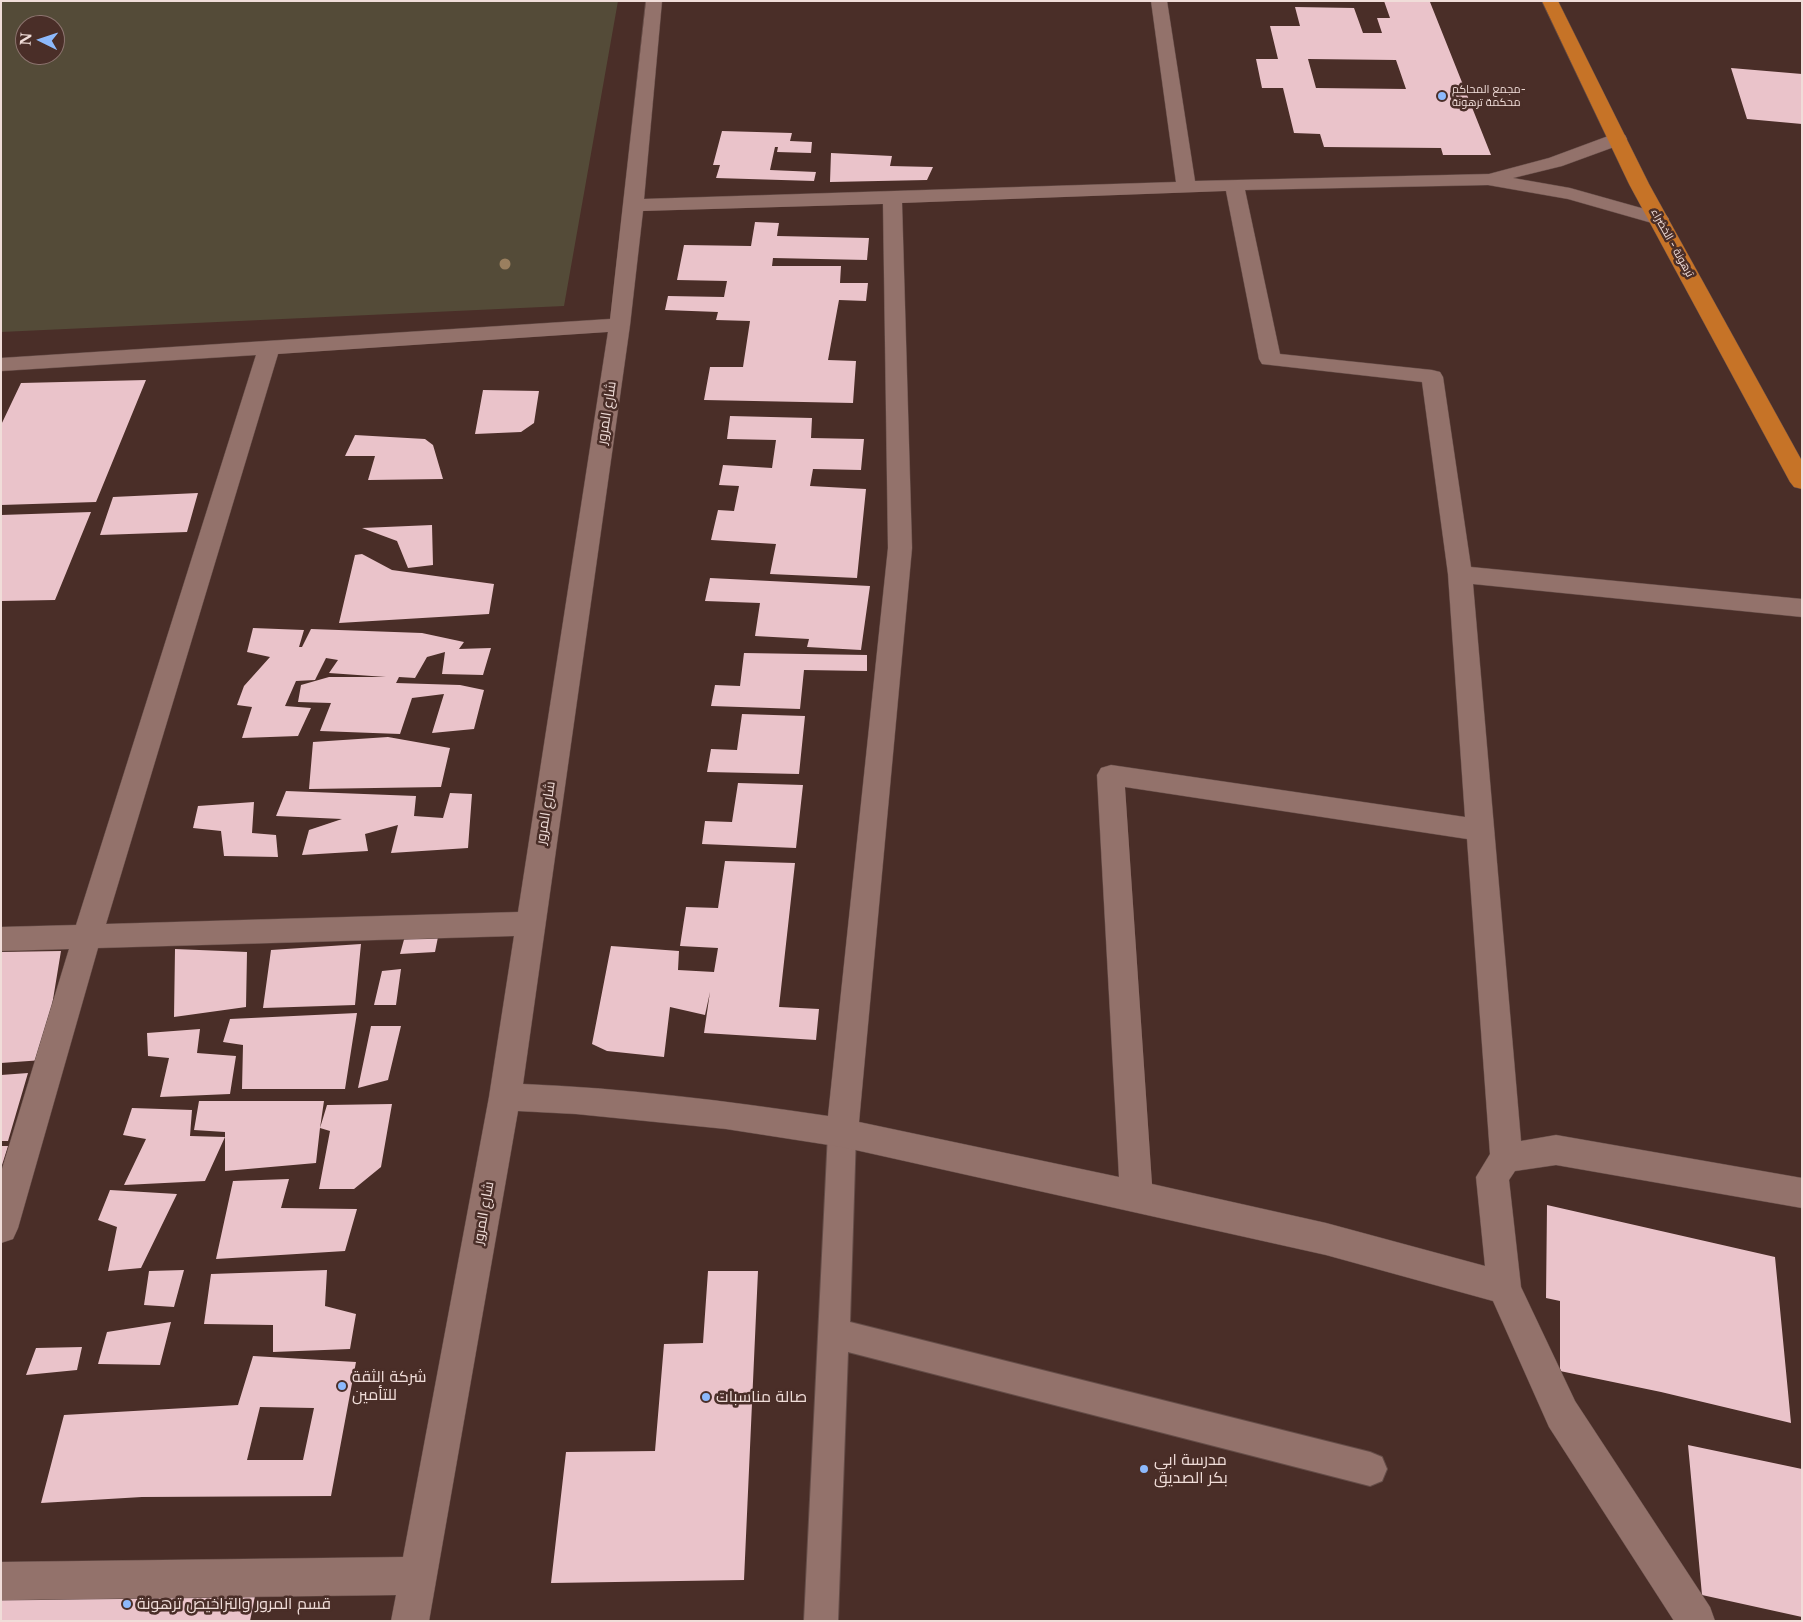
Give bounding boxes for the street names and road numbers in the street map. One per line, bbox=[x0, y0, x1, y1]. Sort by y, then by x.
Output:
street label: ترهونة - الخضراء bbox=[1648, 207, 1696, 279]
street label: شارع المرور bbox=[594, 380, 620, 446]
street label: شارع المرور bbox=[533, 780, 559, 846]
street label: شارع المرور bbox=[470, 1180, 498, 1246]

